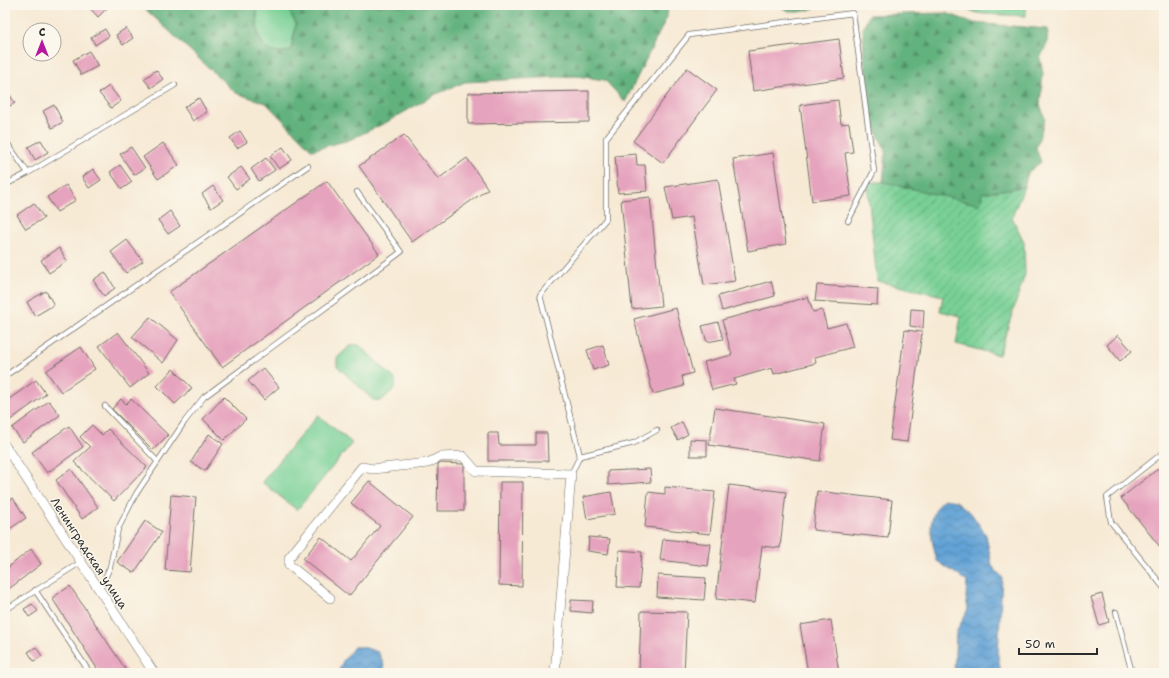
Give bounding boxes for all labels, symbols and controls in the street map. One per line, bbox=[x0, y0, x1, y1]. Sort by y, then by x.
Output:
north arrow bbox=[22, 22, 62, 62]
text: С bbox=[39, 25, 46, 40]
street label: Ленинградская улица bbox=[47, 494, 131, 612]
scale bar bbox=[1019, 630, 1097, 656]
text: 50 m bbox=[1025, 636, 1055, 652]

